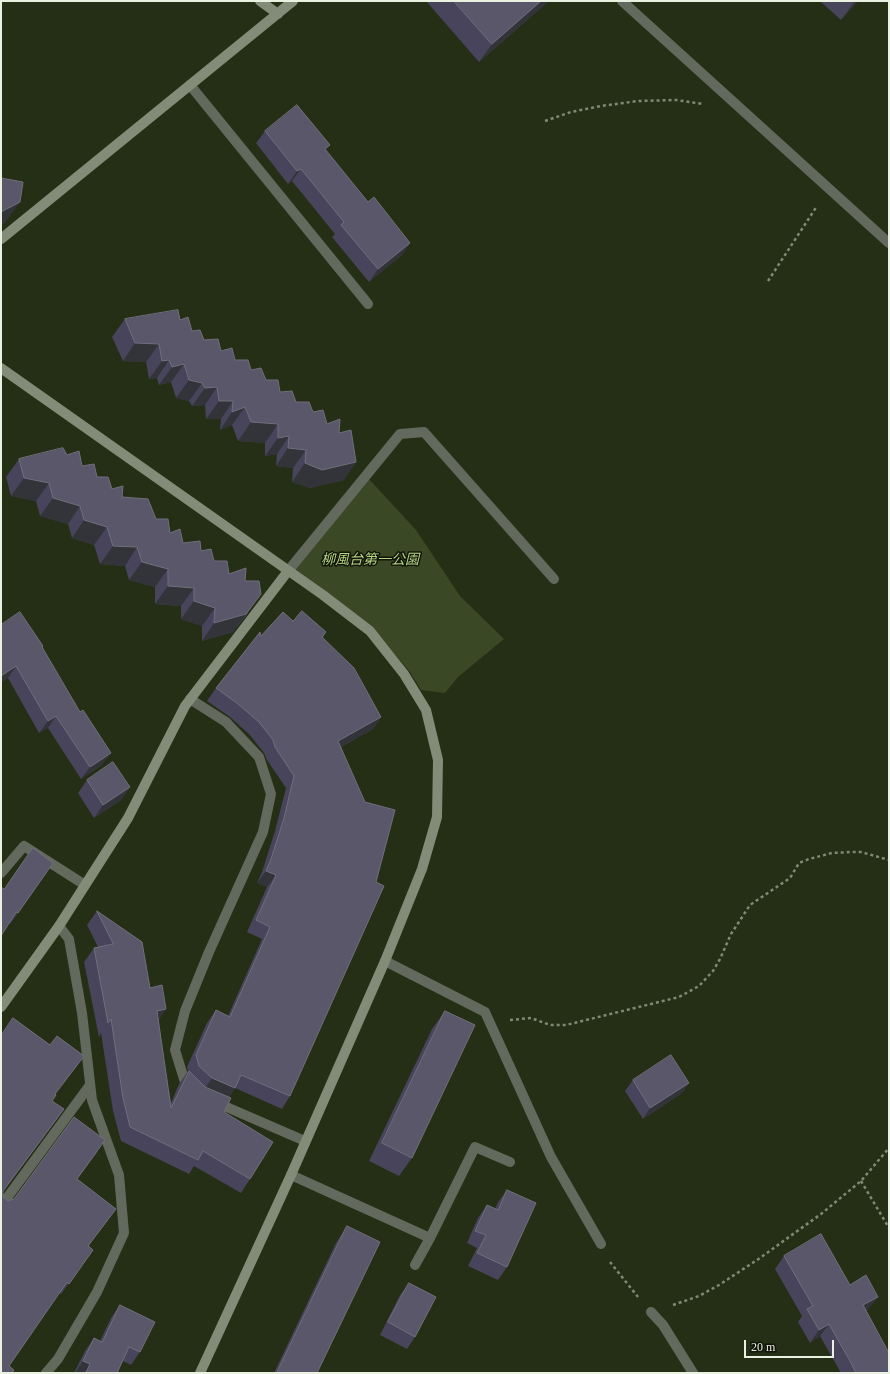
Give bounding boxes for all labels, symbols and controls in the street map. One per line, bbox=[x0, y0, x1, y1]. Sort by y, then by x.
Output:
park label: 柳風台第一公園 bbox=[321, 551, 419, 567]
scale bar bbox=[746, 1332, 836, 1358]
text: 20 m bbox=[751, 1340, 775, 1354]

